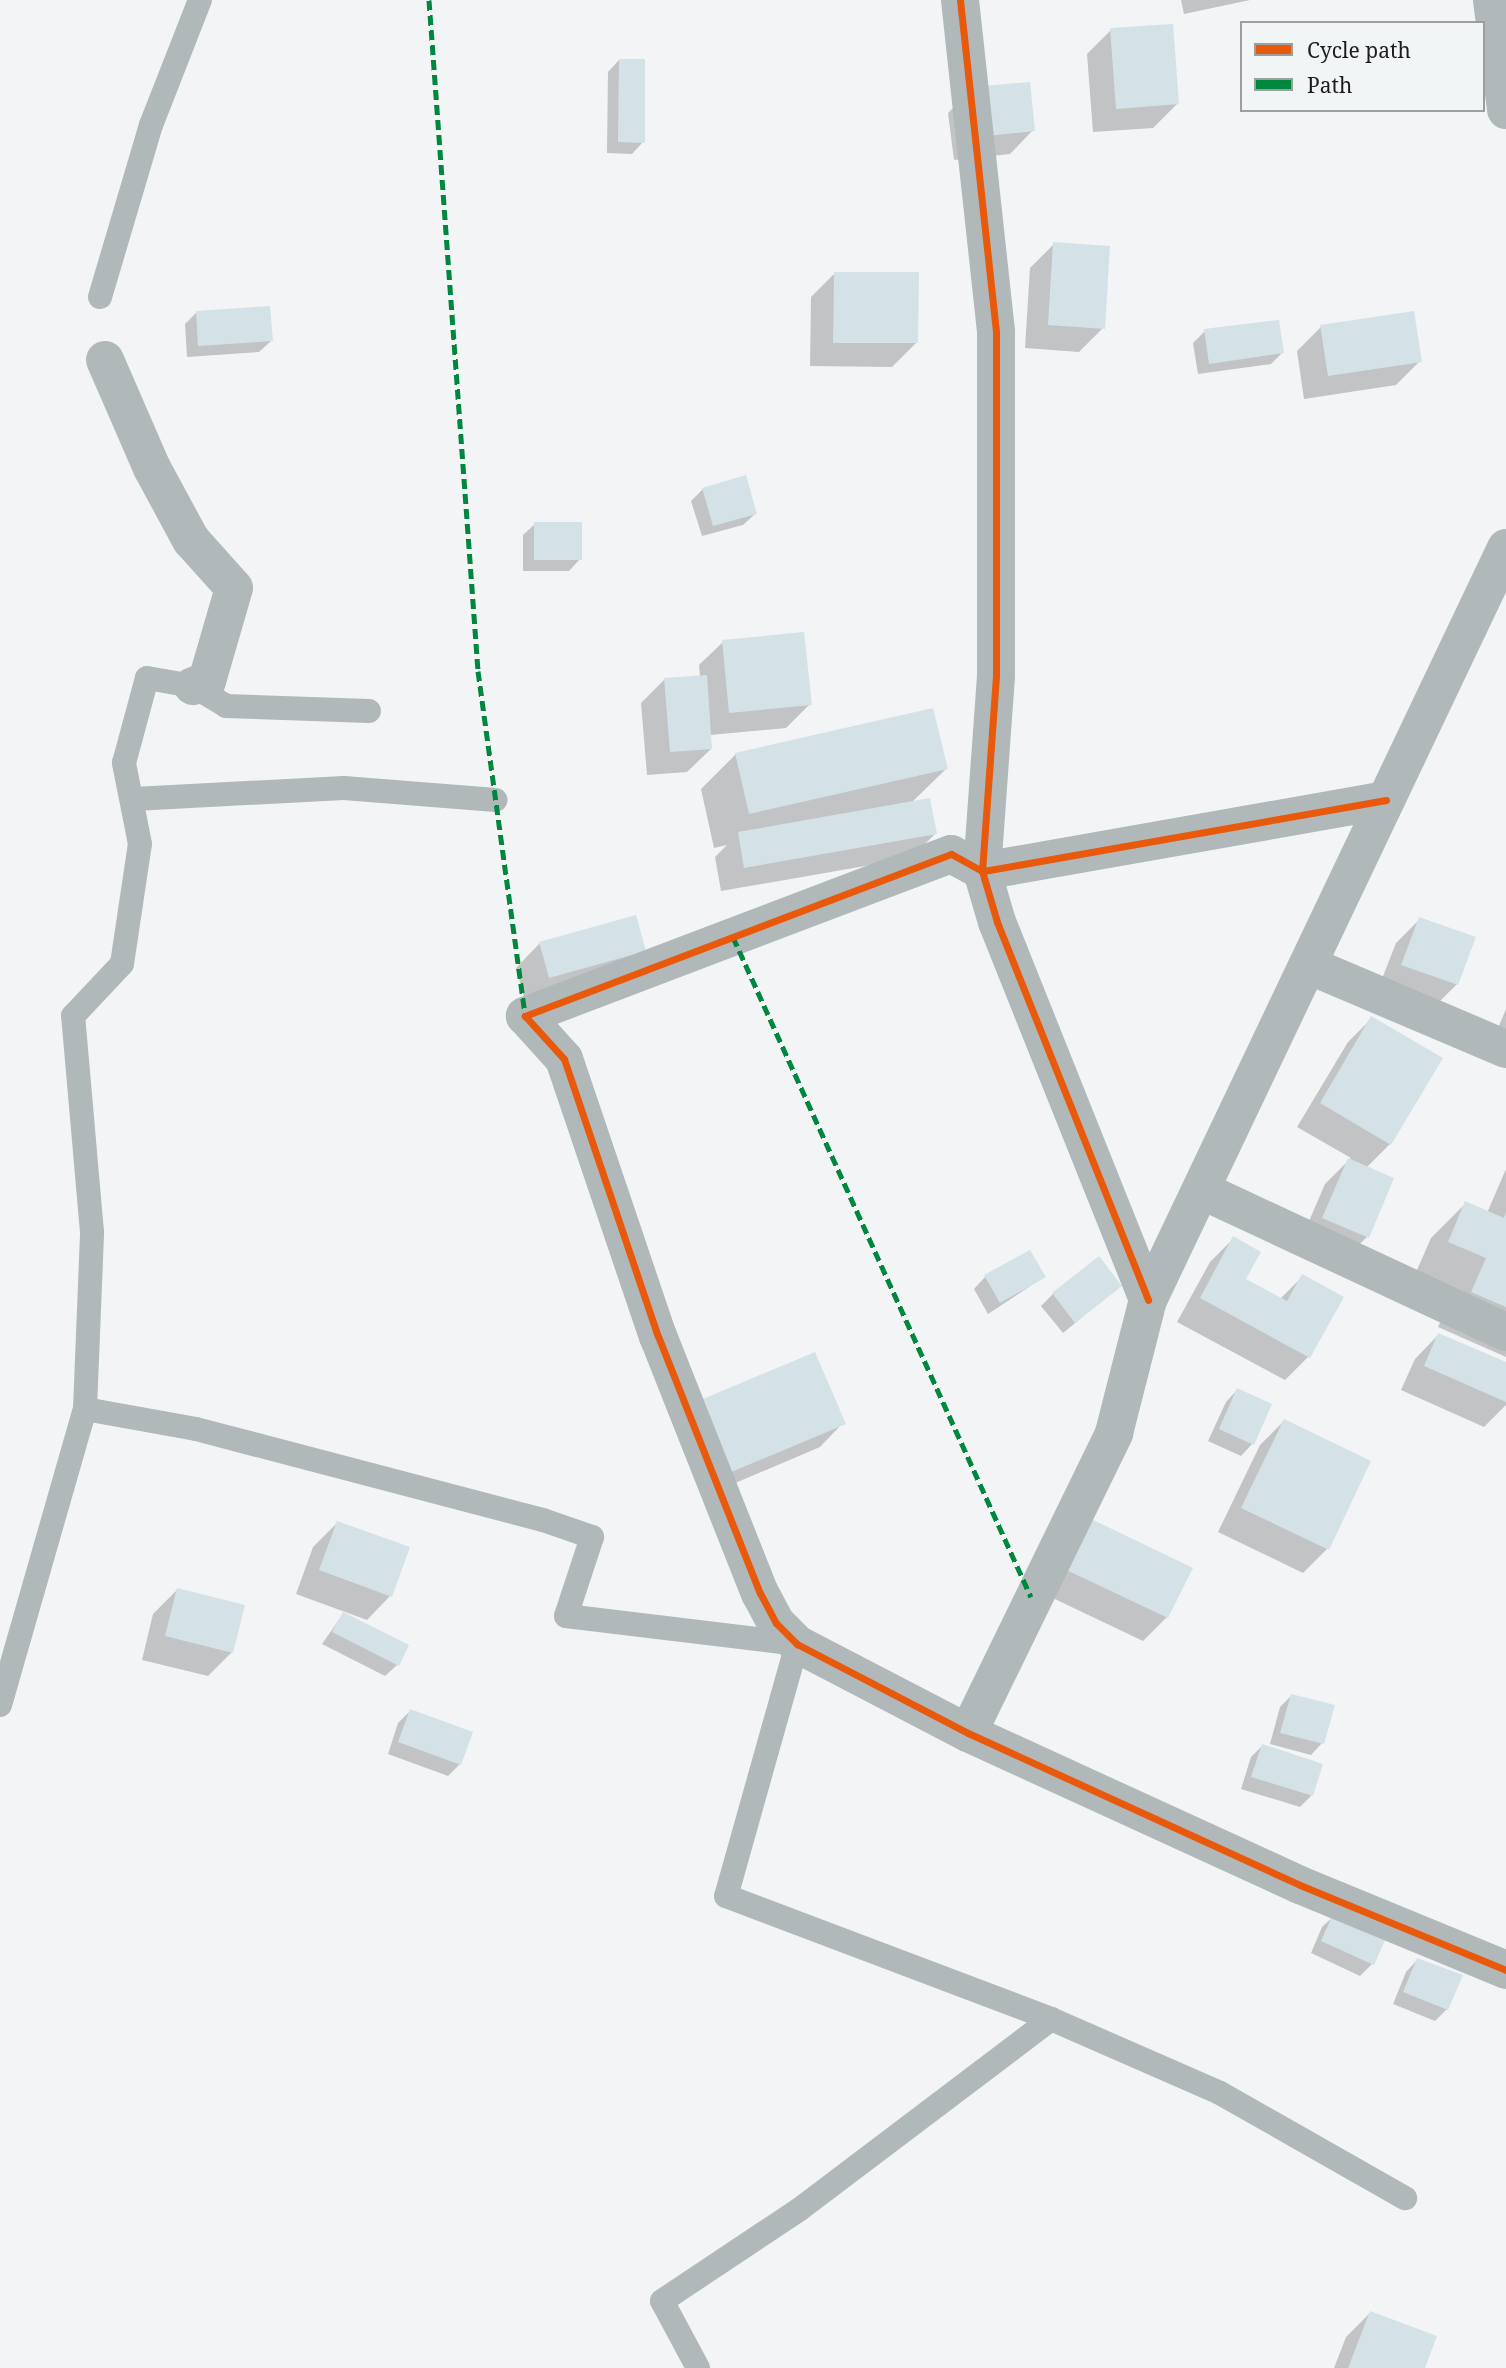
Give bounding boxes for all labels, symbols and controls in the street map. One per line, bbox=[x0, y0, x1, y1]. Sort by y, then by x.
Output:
legend bbox=[1240, 21, 1485, 112]
text: Cycle path bbox=[1307, 36, 1411, 64]
text: Path bbox=[1307, 71, 1352, 99]

